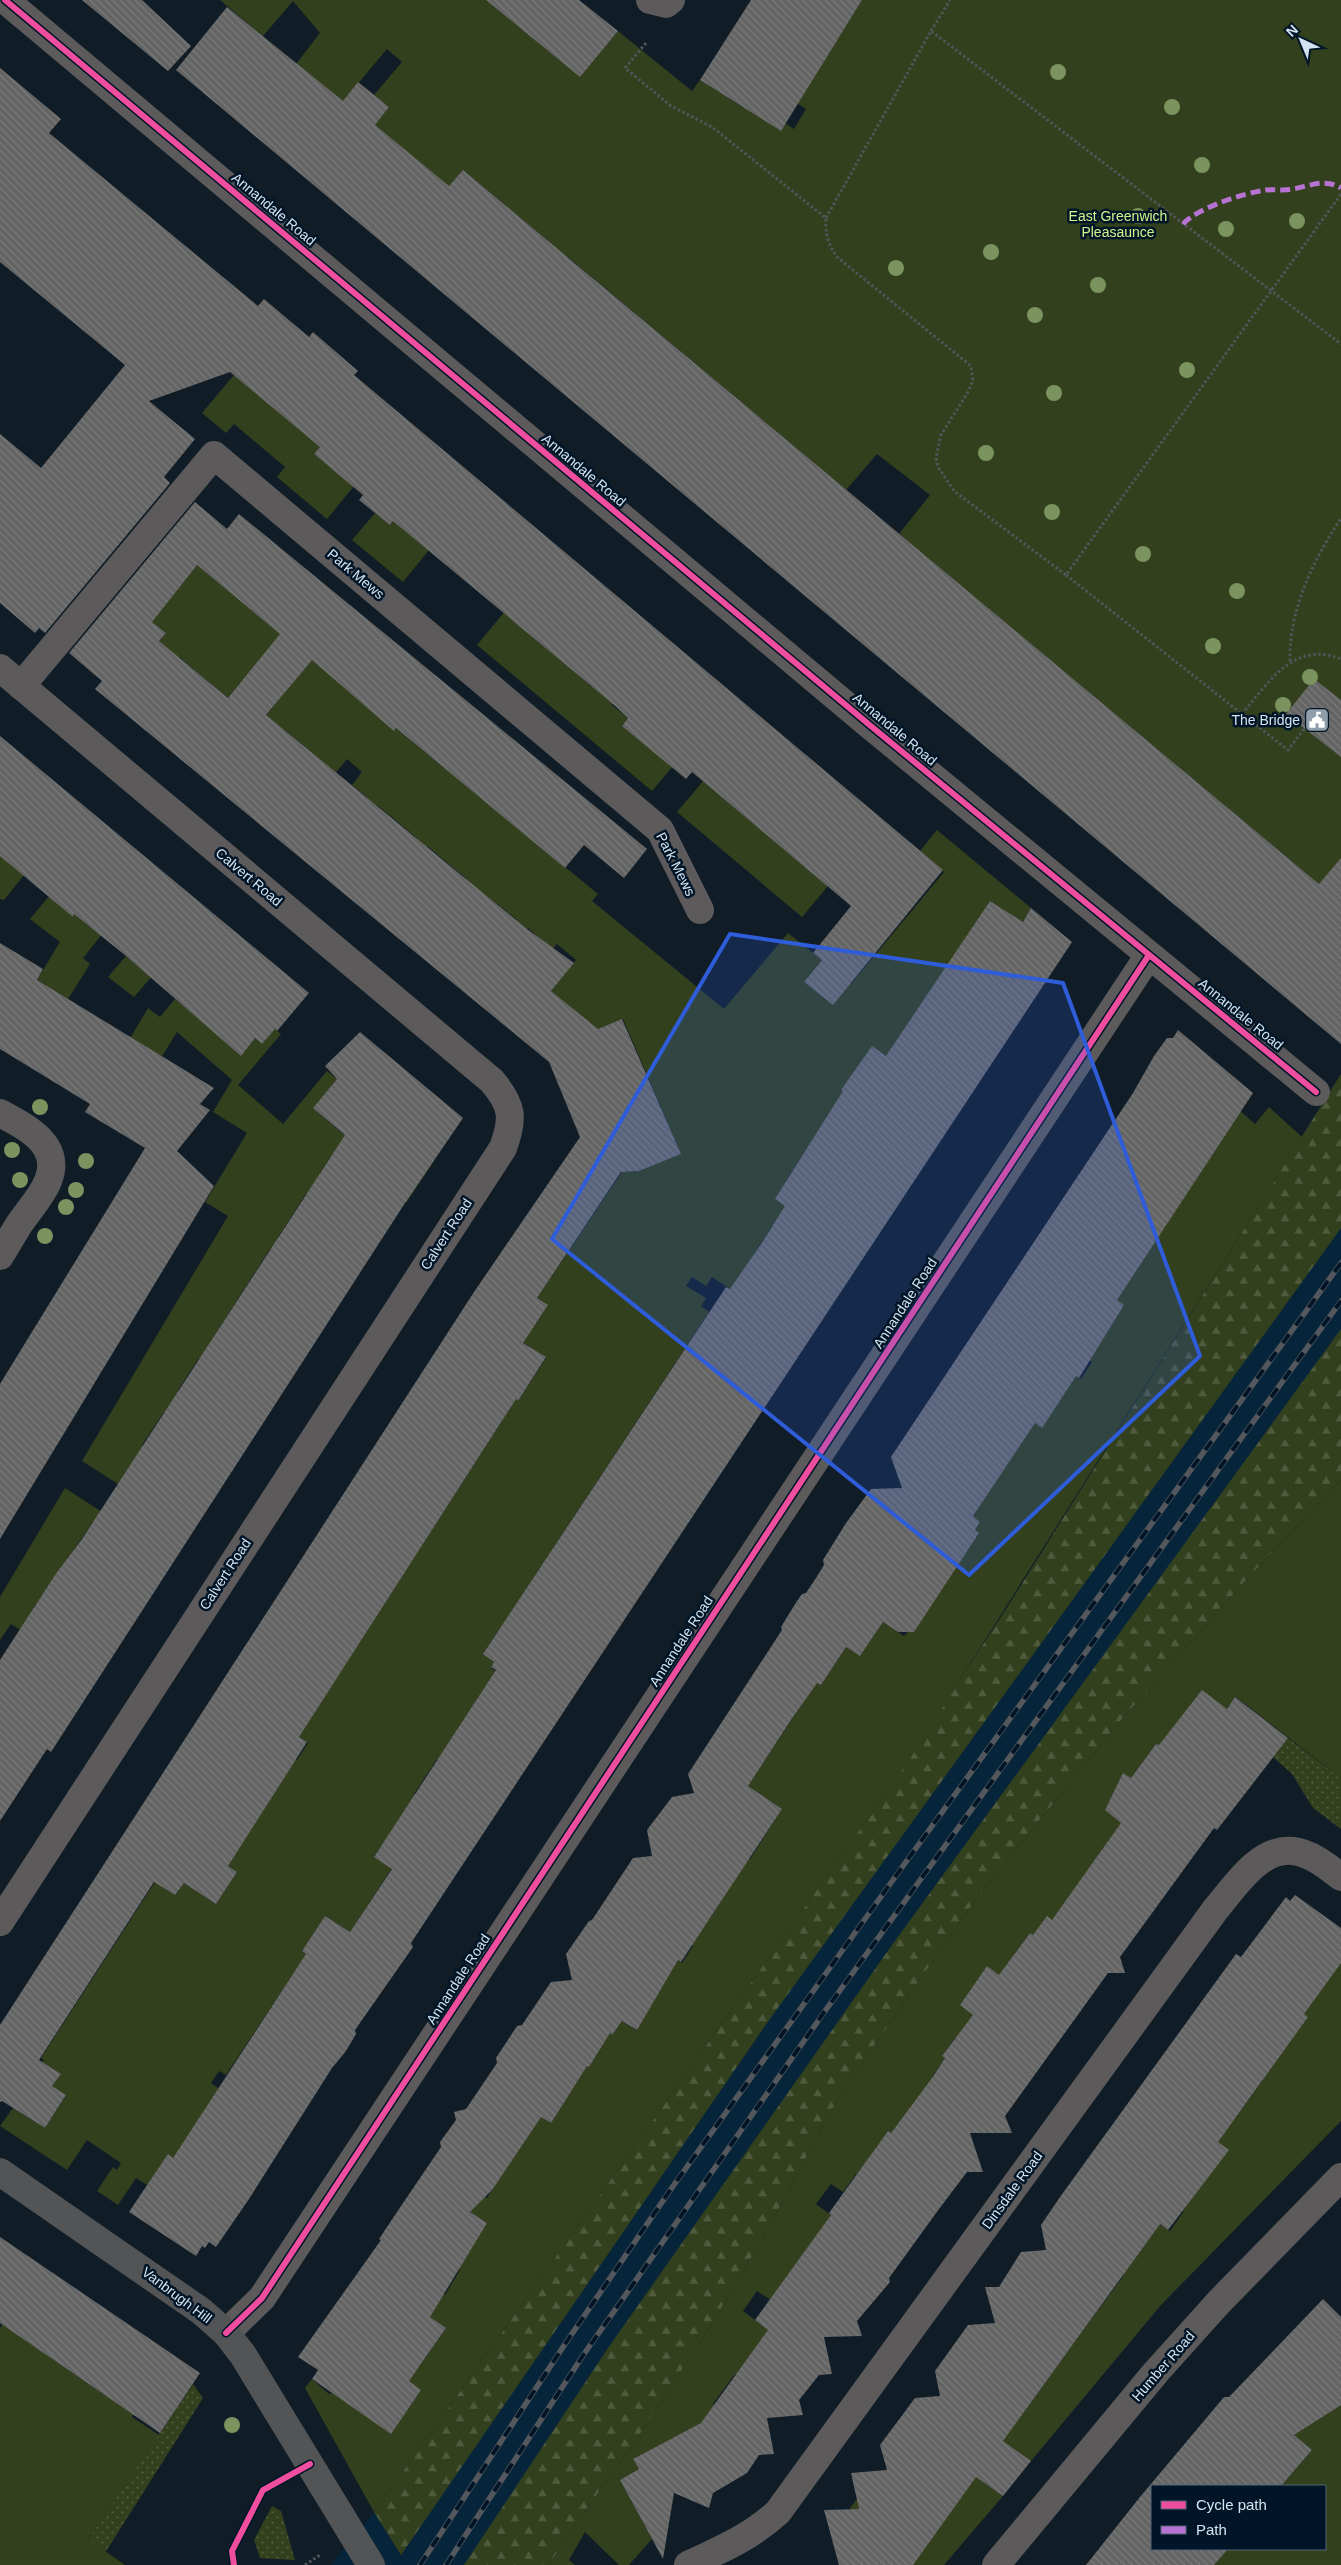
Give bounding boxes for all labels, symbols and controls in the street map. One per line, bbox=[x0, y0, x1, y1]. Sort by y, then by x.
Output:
north arrow bbox=[1276, 15, 1326, 65]
text: N bbox=[1283, 21, 1301, 40]
street label: Annandale Road bbox=[229, 169, 319, 249]
park label: East Greenwich Pleasaunce bbox=[1069, 208, 1167, 240]
street label: Annandale Road bbox=[539, 430, 629, 510]
street label: Park Mews bbox=[324, 546, 388, 602]
street label: Annandale Road bbox=[850, 689, 940, 769]
public building icon: The Bridge bbox=[1304, 707, 1330, 733]
place label: The Bridge bbox=[1232, 712, 1300, 728]
street label: Park Mews bbox=[653, 830, 699, 898]
street label: Calvert Road bbox=[213, 845, 285, 909]
street label: Annandale Road bbox=[1195, 975, 1287, 1053]
street label: Calvert Road bbox=[417, 1195, 475, 1273]
street label: Annandale Road bbox=[870, 1255, 940, 1351]
street label: Calvert Road bbox=[196, 1535, 254, 1613]
street label: Annandale Road bbox=[646, 1593, 716, 1689]
street label: Annandale Road bbox=[423, 1931, 493, 2027]
street label: Dinsdale Road bbox=[979, 2148, 1045, 2232]
street label: Vanbrugh Hill bbox=[139, 2264, 215, 2326]
street label: Humber Road bbox=[1128, 2328, 1198, 2404]
legend bbox=[1151, 2485, 1326, 2550]
text: Cycle path bbox=[1196, 2496, 1267, 2513]
text: Path bbox=[1196, 2521, 1227, 2538]

